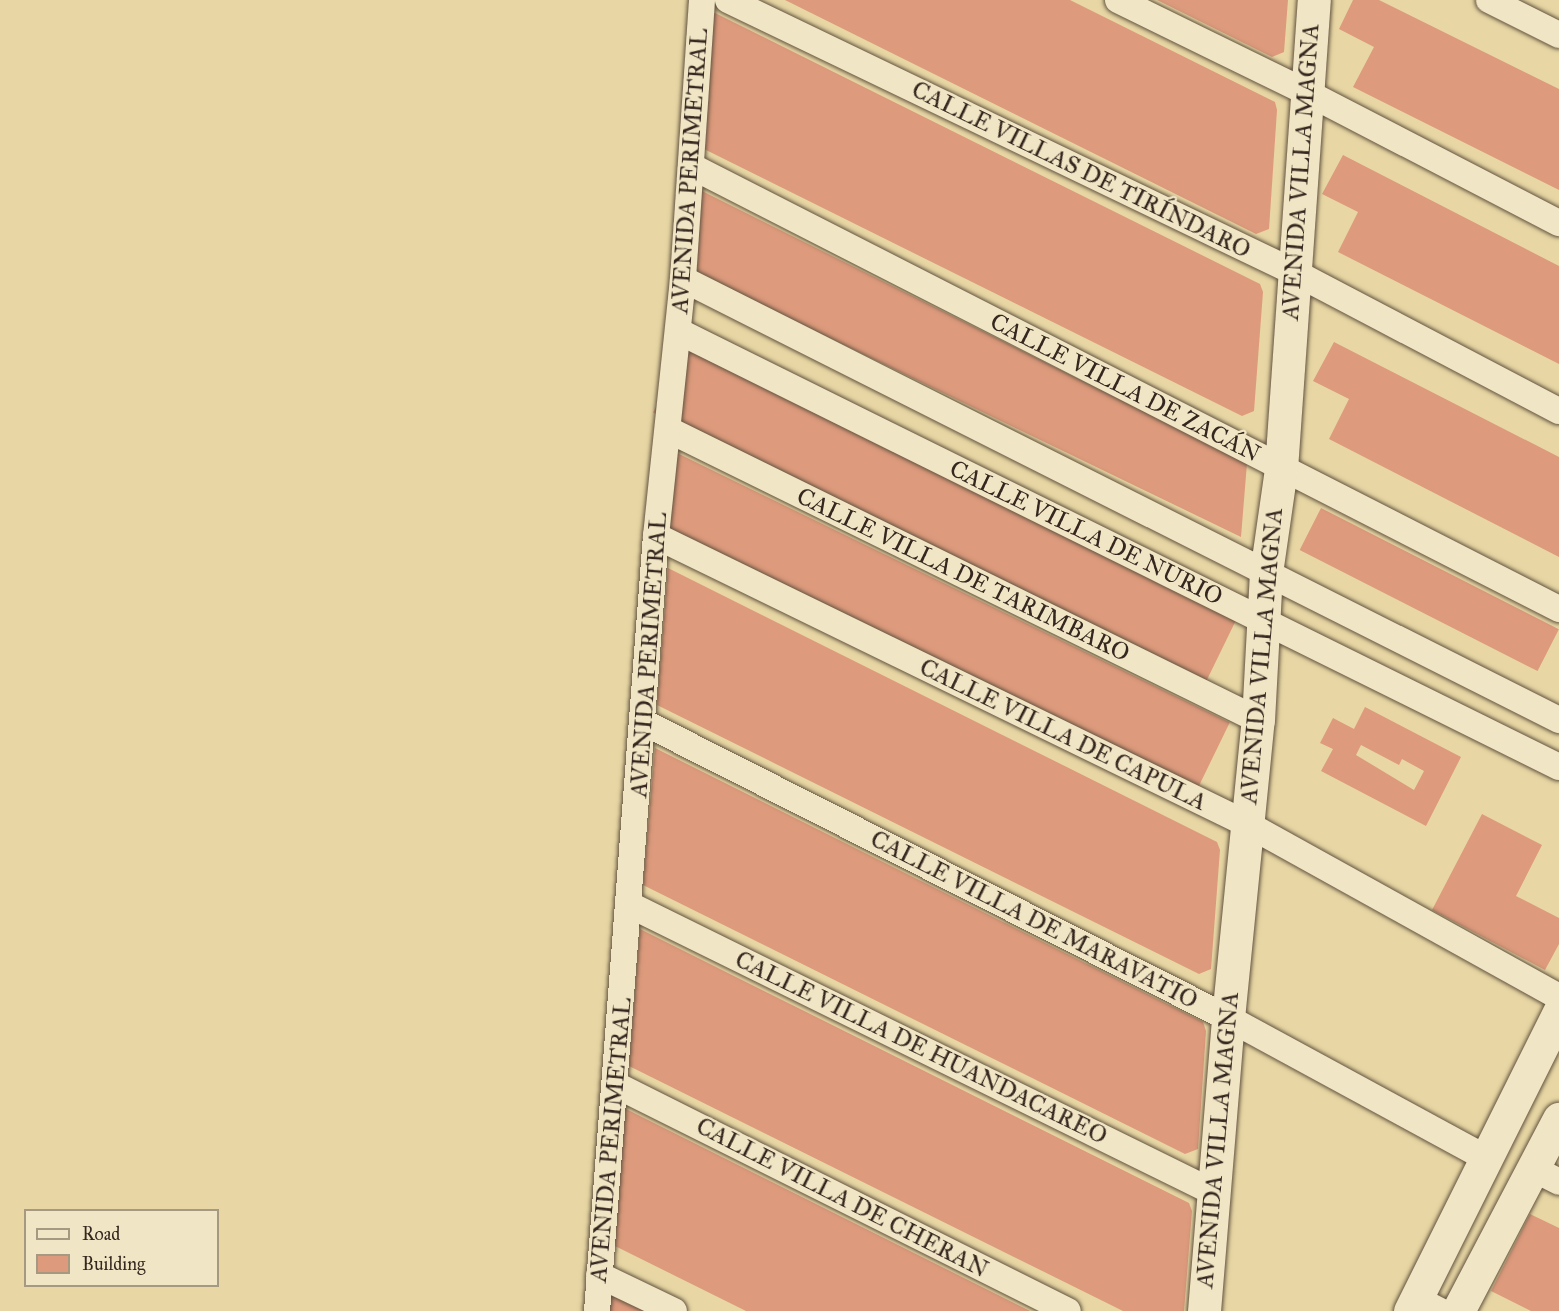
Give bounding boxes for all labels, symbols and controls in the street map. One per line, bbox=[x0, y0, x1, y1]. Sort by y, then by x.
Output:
street label: AVENIDA VILLA MAGNA bbox=[1276, 23, 1326, 321]
street label: AVENIDA PERIMETRAL bbox=[666, 27, 714, 315]
street label: CALLE VILLAS DE TIRÍNDARO bbox=[907, 75, 1255, 265]
street label: CALLE VILLA DE ZACÁN bbox=[985, 307, 1265, 469]
street label: CALLE VILLA DE NURIO bbox=[945, 454, 1227, 612]
street label: CALLE VILLA DE TARIMBARO bbox=[792, 482, 1134, 668]
street label: AVENIDA VILLA MAGNA bbox=[1235, 507, 1289, 805]
street label: AVENIDA PERIMETRAL bbox=[625, 511, 673, 799]
street label: CALLE VILLA DE CAPULA bbox=[915, 653, 1211, 817]
street label: CALLE VILLA DE MARAVATIO bbox=[866, 825, 1202, 1015]
street label: CALLE VILLA DE HUANDACAREO bbox=[730, 945, 1112, 1151]
street label: AVENIDA VILLA MAGNA bbox=[1191, 991, 1245, 1289]
street label: AVENIDA PERIMETRAL bbox=[584, 996, 638, 1284]
street label: CALLE VILLA DE CHERAN bbox=[691, 1112, 993, 1284]
legend bbox=[24, 1209, 219, 1287]
text: Road bbox=[82, 1223, 120, 1245]
text: Building bbox=[82, 1253, 145, 1275]

